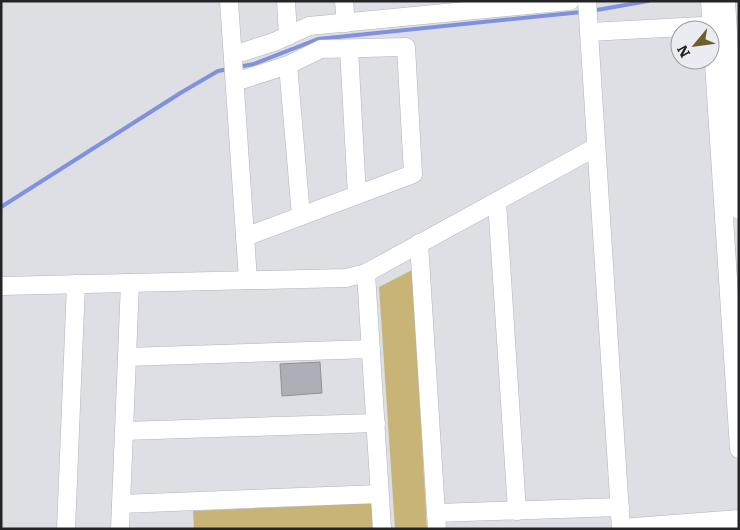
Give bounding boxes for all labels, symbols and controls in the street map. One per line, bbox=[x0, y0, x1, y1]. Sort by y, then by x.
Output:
north arrow bbox=[670, 20, 720, 70]
text: N bbox=[671, 42, 694, 62]

